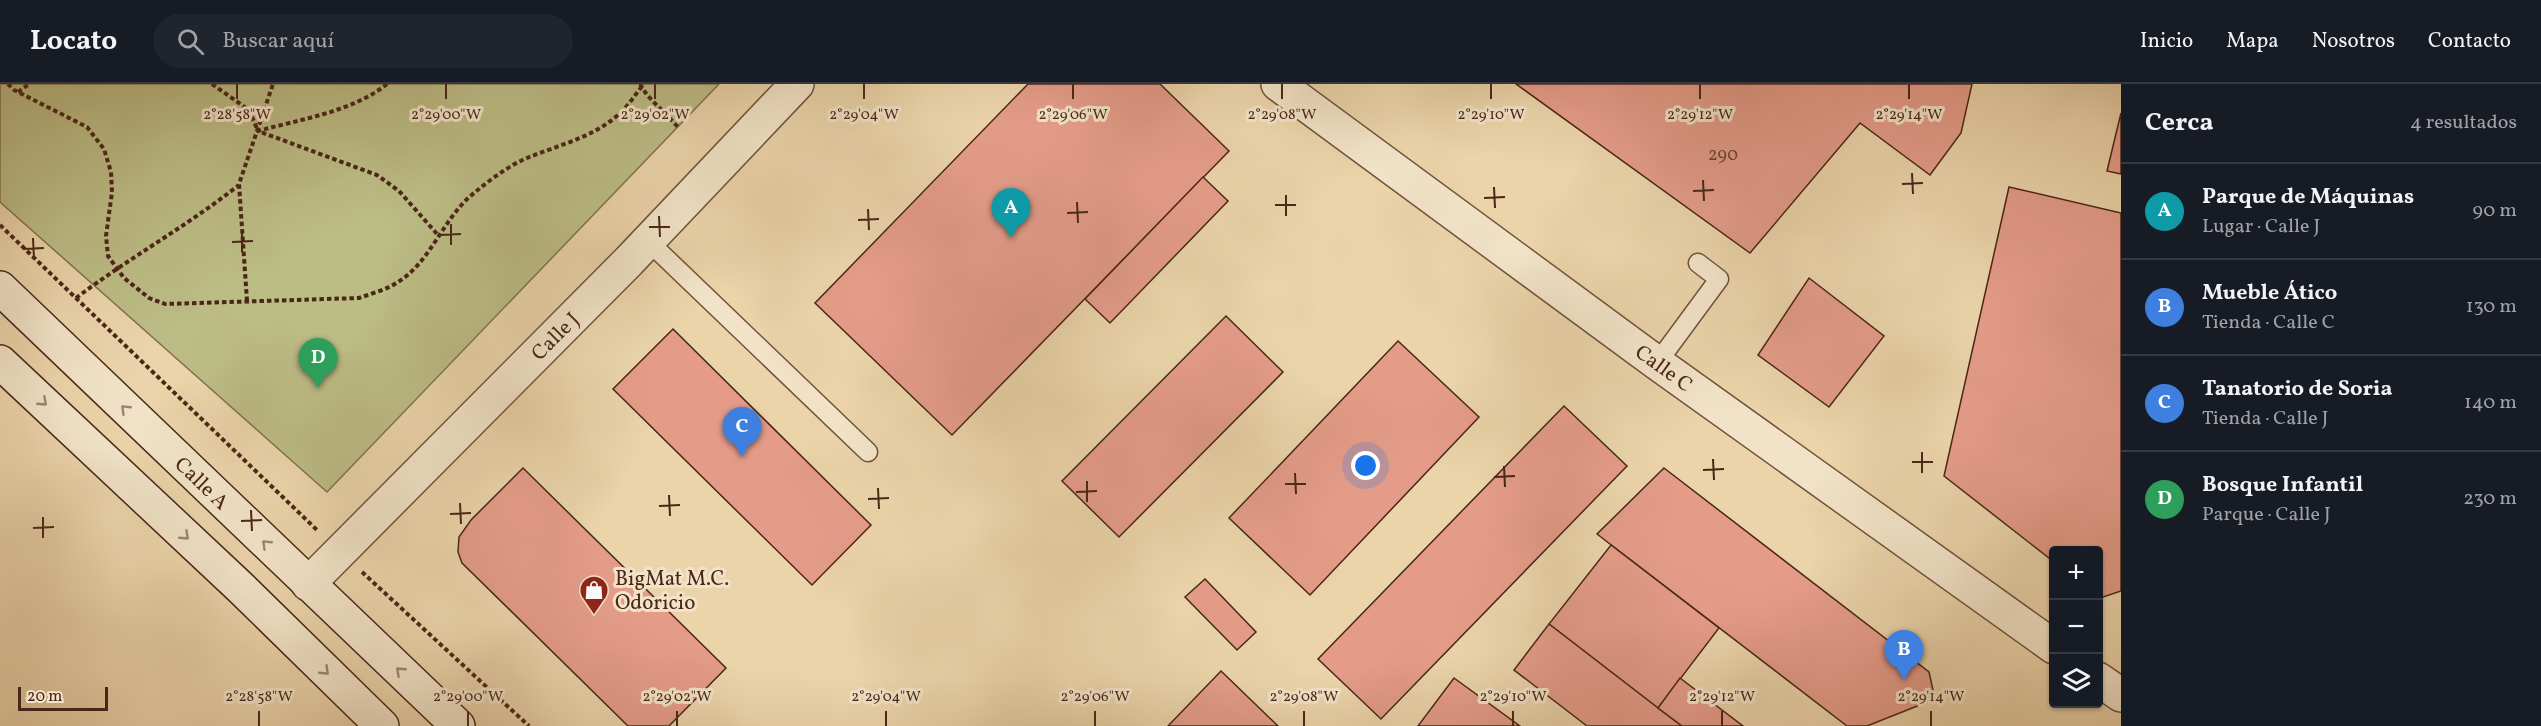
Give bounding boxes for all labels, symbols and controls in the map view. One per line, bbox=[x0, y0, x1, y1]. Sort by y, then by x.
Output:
search box bbox=[153, 14, 573, 68]
text: Locato bbox=[30, 22, 117, 61]
icon: search bbox=[174, 25, 207, 58]
text: Buscar aquí bbox=[222, 26, 334, 57]
text: Inicio bbox=[2140, 27, 2193, 56]
text: Mapa bbox=[2226, 27, 2279, 56]
text: Nosotros bbox=[2312, 27, 2395, 56]
text: Contacto bbox=[2428, 27, 2511, 56]
text: 2°28'58"W bbox=[203, 105, 271, 126]
text: 2°29'00"W bbox=[411, 105, 481, 126]
text: 2°29'02"W bbox=[621, 105, 690, 126]
text: 2°29'04"W bbox=[829, 105, 899, 126]
text: 2°29'06"W bbox=[1038, 105, 1108, 126]
text: 2°29'08"W bbox=[1248, 105, 1316, 126]
text: 2°29'10"W bbox=[1457, 105, 1525, 126]
text: 2°29'12"W bbox=[1667, 105, 1733, 126]
text: 2°29'14"W bbox=[1876, 105, 1942, 126]
text: Cerca bbox=[2145, 105, 2214, 141]
text: 4 resultados bbox=[2410, 109, 2517, 137]
house number: 290 bbox=[1708, 143, 1738, 168]
text: Parque de Máquinas bbox=[2202, 182, 2414, 213]
pin: A bbox=[992, 188, 1030, 238]
text: A bbox=[2157, 197, 2172, 225]
text: 90 m bbox=[2473, 197, 2517, 225]
text: Lugar · Calle J bbox=[2202, 213, 2320, 241]
text: Mueble Ático bbox=[2202, 278, 2337, 309]
text: B bbox=[2158, 293, 2171, 321]
text: 130 m bbox=[2466, 293, 2517, 321]
street label: Calle J bbox=[525, 306, 587, 368]
text: Tienda · Calle C bbox=[2202, 309, 2335, 337]
pin: D bbox=[298, 338, 338, 388]
street label: Calle C bbox=[1628, 338, 1698, 400]
text: Tanatorio de Soria bbox=[2202, 374, 2393, 405]
text: C bbox=[2158, 389, 2171, 417]
text: 140 m bbox=[2464, 389, 2517, 417]
one-way arrow bbox=[36, 395, 46, 406]
one-way arrow bbox=[122, 405, 133, 416]
text: Tienda · Calle J bbox=[2202, 405, 2328, 433]
pin: C bbox=[722, 408, 762, 457]
street label: Calle A bbox=[167, 451, 235, 517]
your location bbox=[1351, 451, 1380, 480]
text: Bosque Infantil bbox=[2202, 470, 2363, 501]
text: D bbox=[2157, 485, 2172, 513]
text: 230 m bbox=[2463, 485, 2517, 513]
text: Parque · Calle J bbox=[2202, 501, 2331, 529]
one-way arrow bbox=[178, 529, 188, 540]
one-way arrow bbox=[262, 540, 272, 551]
map controls bbox=[2049, 546, 2103, 708]
button: + bbox=[2049, 546, 2103, 600]
place label: BigMat M.C. Odoricio bbox=[615, 565, 729, 618]
shop icon: BigMat M.C. Odoricio bbox=[578, 574, 610, 616]
button: − bbox=[2049, 600, 2103, 654]
pin: B bbox=[1884, 630, 1924, 680]
button: layers bbox=[2049, 654, 2103, 708]
one-way arrow bbox=[319, 664, 329, 675]
one-way arrow bbox=[397, 668, 408, 679]
scale bar bbox=[18, 684, 108, 712]
text: 20 m bbox=[27, 686, 62, 708]
text: 2°28'58"W bbox=[225, 687, 293, 708]
text: 2°29'00"W bbox=[433, 687, 503, 708]
text: 2°29'02"W bbox=[643, 687, 712, 708]
text: 2°29'04"W bbox=[851, 687, 921, 708]
text: 2°29'06"W bbox=[1060, 687, 1130, 708]
text: 2°29'08"W bbox=[1270, 687, 1338, 708]
text: 2°29'10"W bbox=[1479, 687, 1547, 708]
text: 2°29'12"W bbox=[1689, 687, 1755, 708]
text: 2°29'14"W bbox=[1898, 687, 1964, 708]

